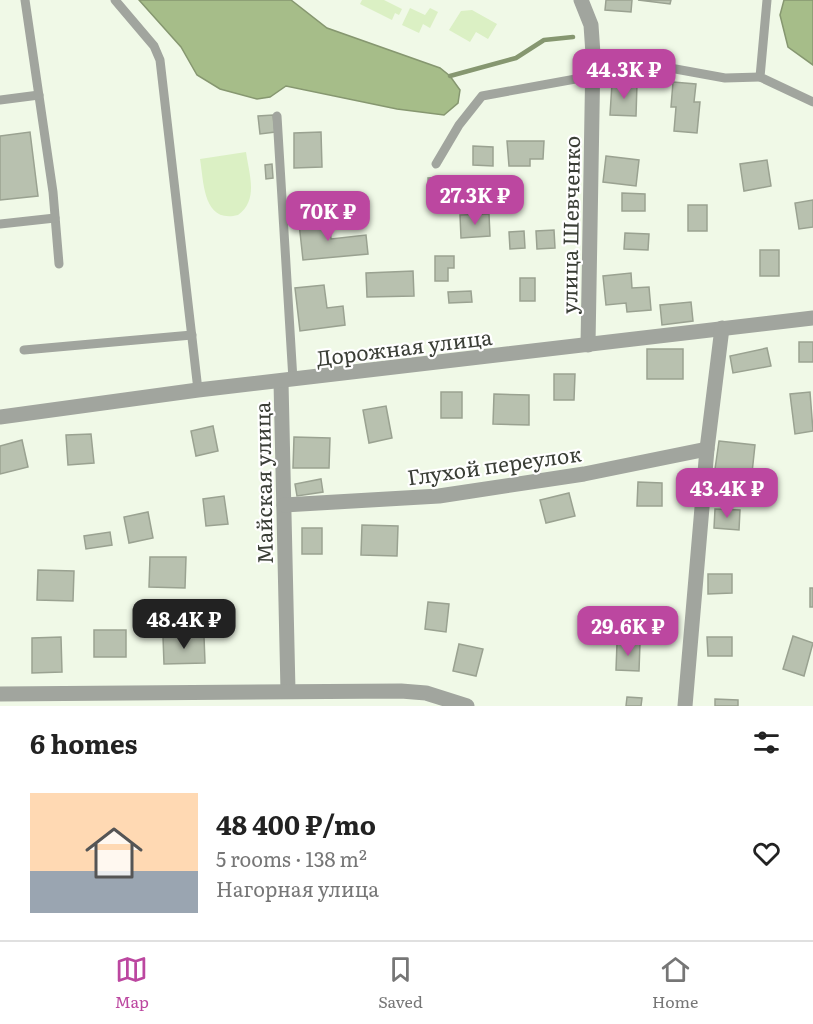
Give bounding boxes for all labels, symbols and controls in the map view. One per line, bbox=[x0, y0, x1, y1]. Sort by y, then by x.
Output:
pin: 44.3K ₽ bbox=[569, 49, 679, 100]
text: 44.3K ₽ bbox=[587, 53, 661, 83]
street label: улица Шевченко bbox=[552, 136, 586, 314]
pin: 27.3K ₽ bbox=[420, 175, 530, 226]
text: 27.3K ₽ bbox=[440, 179, 510, 209]
pin: 70K ₽ bbox=[286, 191, 370, 242]
text: 70K ₽ bbox=[300, 195, 356, 225]
street label: Дорожная улица bbox=[314, 320, 494, 372]
street label: Майская улица bbox=[245, 401, 279, 564]
street label: Глухой переулок bbox=[405, 436, 584, 492]
pin: 43.4K ₽ bbox=[672, 468, 782, 519]
text: 43.4K ₽ bbox=[690, 472, 764, 502]
pin: 48.4K ₽ bbox=[129, 599, 239, 650]
text: 48.4K ₽ bbox=[147, 603, 221, 633]
pin: 29.6K ₽ bbox=[573, 606, 683, 657]
text: 29.6K ₽ bbox=[591, 610, 665, 640]
text: 6 homes bbox=[30, 723, 137, 762]
icon: filters bbox=[750, 726, 783, 759]
text: 48 400 ₽/mo bbox=[216, 804, 376, 843]
icon: home bbox=[78, 817, 150, 889]
icon: heart bbox=[750, 837, 783, 870]
text: 5 rooms · 138 m² bbox=[216, 843, 367, 873]
text: Нагорная улица bbox=[216, 873, 379, 903]
tab: Map bbox=[115, 953, 149, 1013]
tab: Saved bbox=[378, 953, 423, 1013]
tab: Home bbox=[652, 953, 698, 1013]

